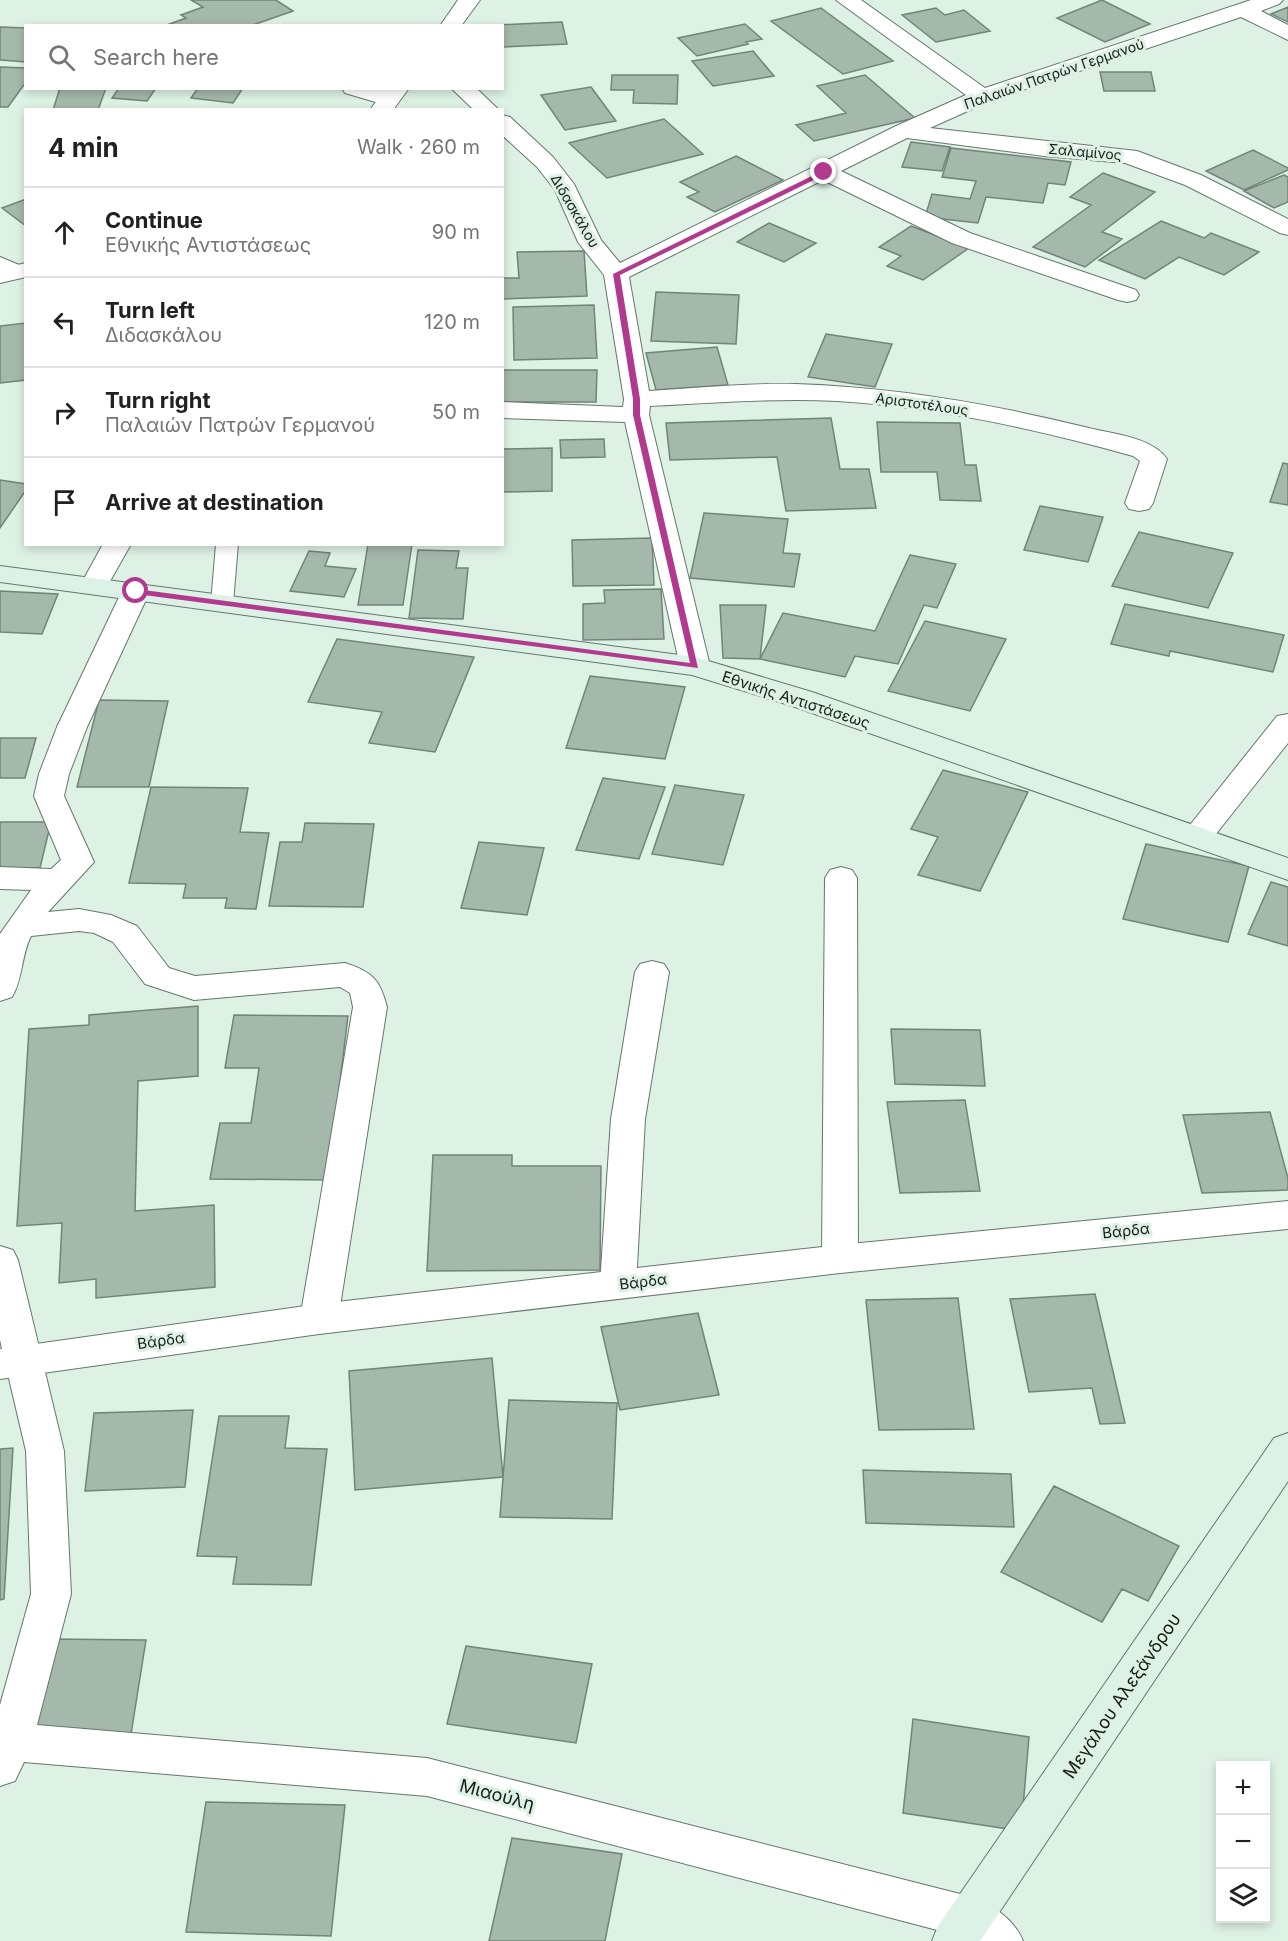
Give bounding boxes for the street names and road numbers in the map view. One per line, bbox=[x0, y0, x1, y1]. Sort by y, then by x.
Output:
street label: Παλαιών Πατρών Γερμανού bbox=[962, 35, 1146, 112]
street label: Σαλαμίνος bbox=[1048, 140, 1122, 163]
street label: Διδασκάλου bbox=[548, 171, 603, 250]
street label: Αριστοτέλους bbox=[875, 389, 970, 418]
street label: Εθνικής Αντιστάσεως bbox=[720, 667, 873, 732]
street label: Βάρδα bbox=[1101, 1219, 1151, 1242]
street label: Βάρδα bbox=[618, 1269, 668, 1294]
street label: Βάρδα bbox=[136, 1328, 186, 1353]
street label: Μεγάλου Αλεξάνδρου bbox=[1058, 1609, 1185, 1782]
street label: Μιαούλη bbox=[457, 1774, 537, 1815]

